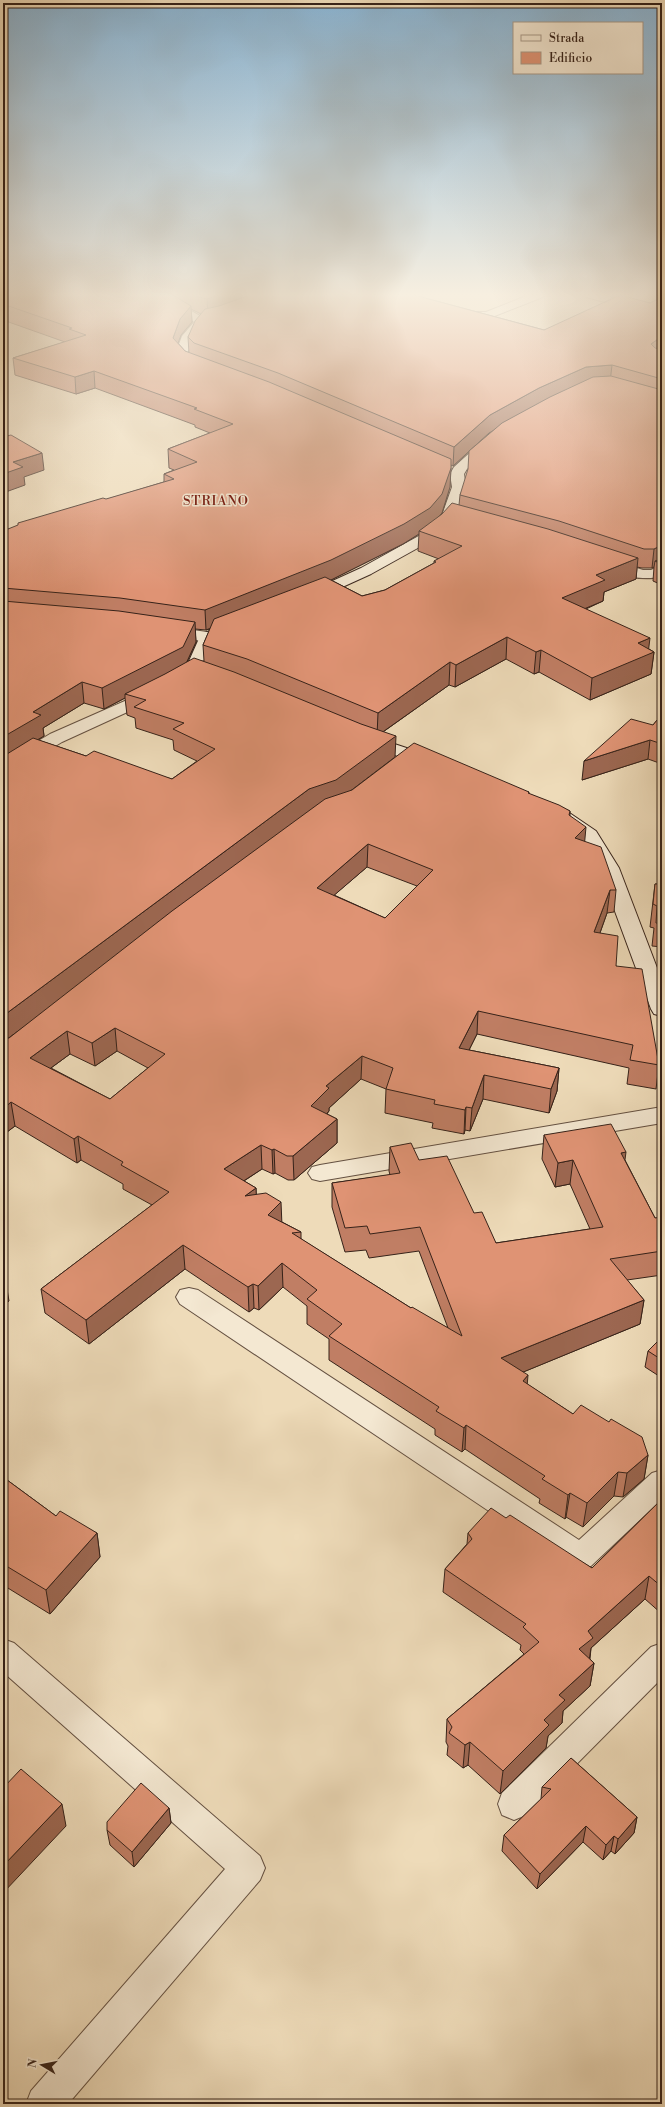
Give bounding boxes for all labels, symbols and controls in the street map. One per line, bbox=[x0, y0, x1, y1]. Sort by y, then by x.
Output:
legend bbox=[513, 22, 643, 74]
text: Strada bbox=[549, 31, 585, 46]
text: Edificio bbox=[549, 51, 592, 66]
district label: STRIANO bbox=[183, 493, 249, 509]
north arrow bbox=[22, 2045, 62, 2085]
text: N bbox=[25, 2058, 41, 2069]

